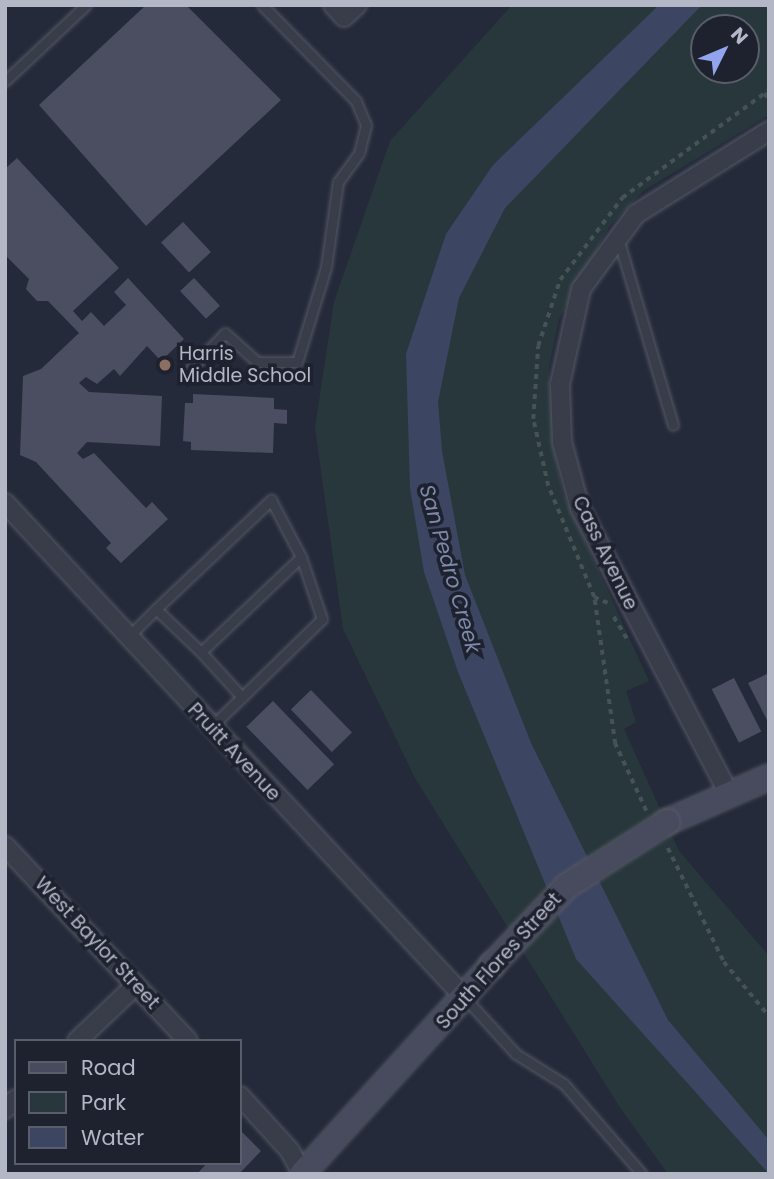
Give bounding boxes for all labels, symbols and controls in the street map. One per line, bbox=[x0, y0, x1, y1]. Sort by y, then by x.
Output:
north arrow bbox=[690, 14, 760, 84]
text: N bbox=[725, 21, 754, 50]
place label: Harris Middle School bbox=[179, 343, 311, 387]
marker: Harris Middle School bbox=[157, 357, 173, 373]
water label: San Pedro Creek bbox=[414, 482, 486, 656]
street label: Cass Avenue bbox=[568, 492, 642, 614]
street label: Pruitt Avenue bbox=[183, 698, 285, 806]
street label: West Baylor Street bbox=[30, 872, 164, 1014]
street label: South Flores Street bbox=[432, 888, 566, 1034]
legend bbox=[14, 1039, 242, 1165]
text: Road bbox=[81, 1053, 136, 1082]
text: Park bbox=[81, 1088, 126, 1117]
text: Water bbox=[81, 1123, 144, 1152]

